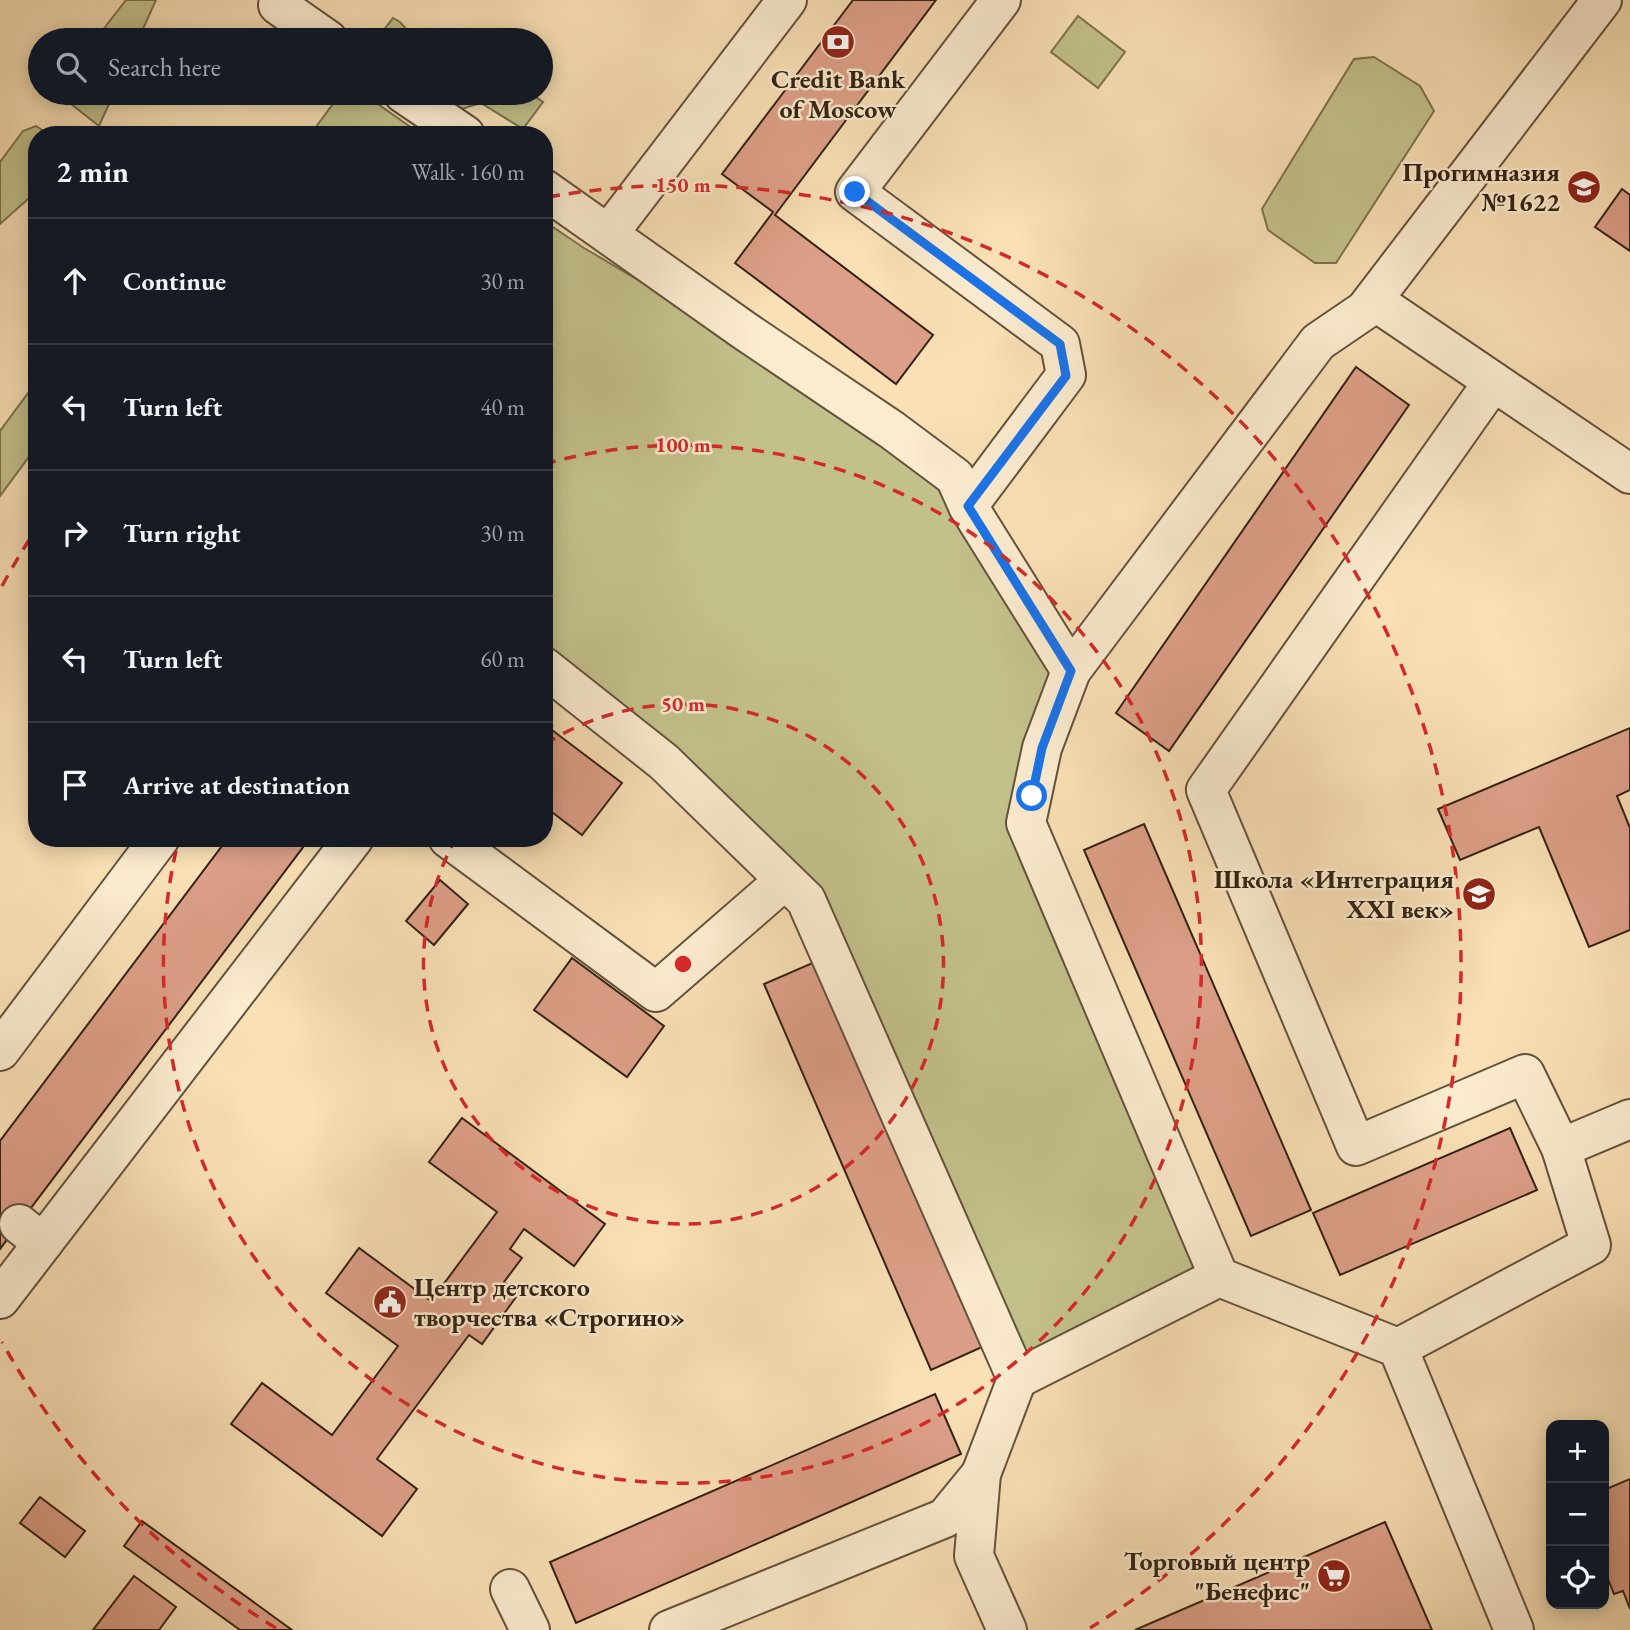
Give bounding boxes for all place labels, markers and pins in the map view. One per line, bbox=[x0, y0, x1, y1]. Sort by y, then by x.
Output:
bank icon: Credit Bank of Moscow bbox=[819, 23, 857, 61]
place label: Credit Bank of Moscow bbox=[771, 62, 906, 126]
place label: Прогимназия №1622 bbox=[1402, 155, 1560, 219]
school or university icon: Прогимназия №1622 bbox=[1565, 168, 1603, 206]
place label: Школа «Интеграция XXI век» bbox=[1214, 862, 1454, 926]
school or university icon: Школа «Интеграция XXI век» bbox=[1460, 875, 1498, 913]
centre of rings bbox=[671, 952, 695, 976]
place label: Центр детского творчества «Строгино» bbox=[414, 1270, 685, 1334]
public building icon: Центр детского творчества «Строгино» bbox=[371, 1283, 409, 1321]
place label: Торговый центр "Бенефис" bbox=[1124, 1544, 1310, 1608]
supermarket icon: Торговый центр "Бенефис" bbox=[1315, 1557, 1353, 1595]

